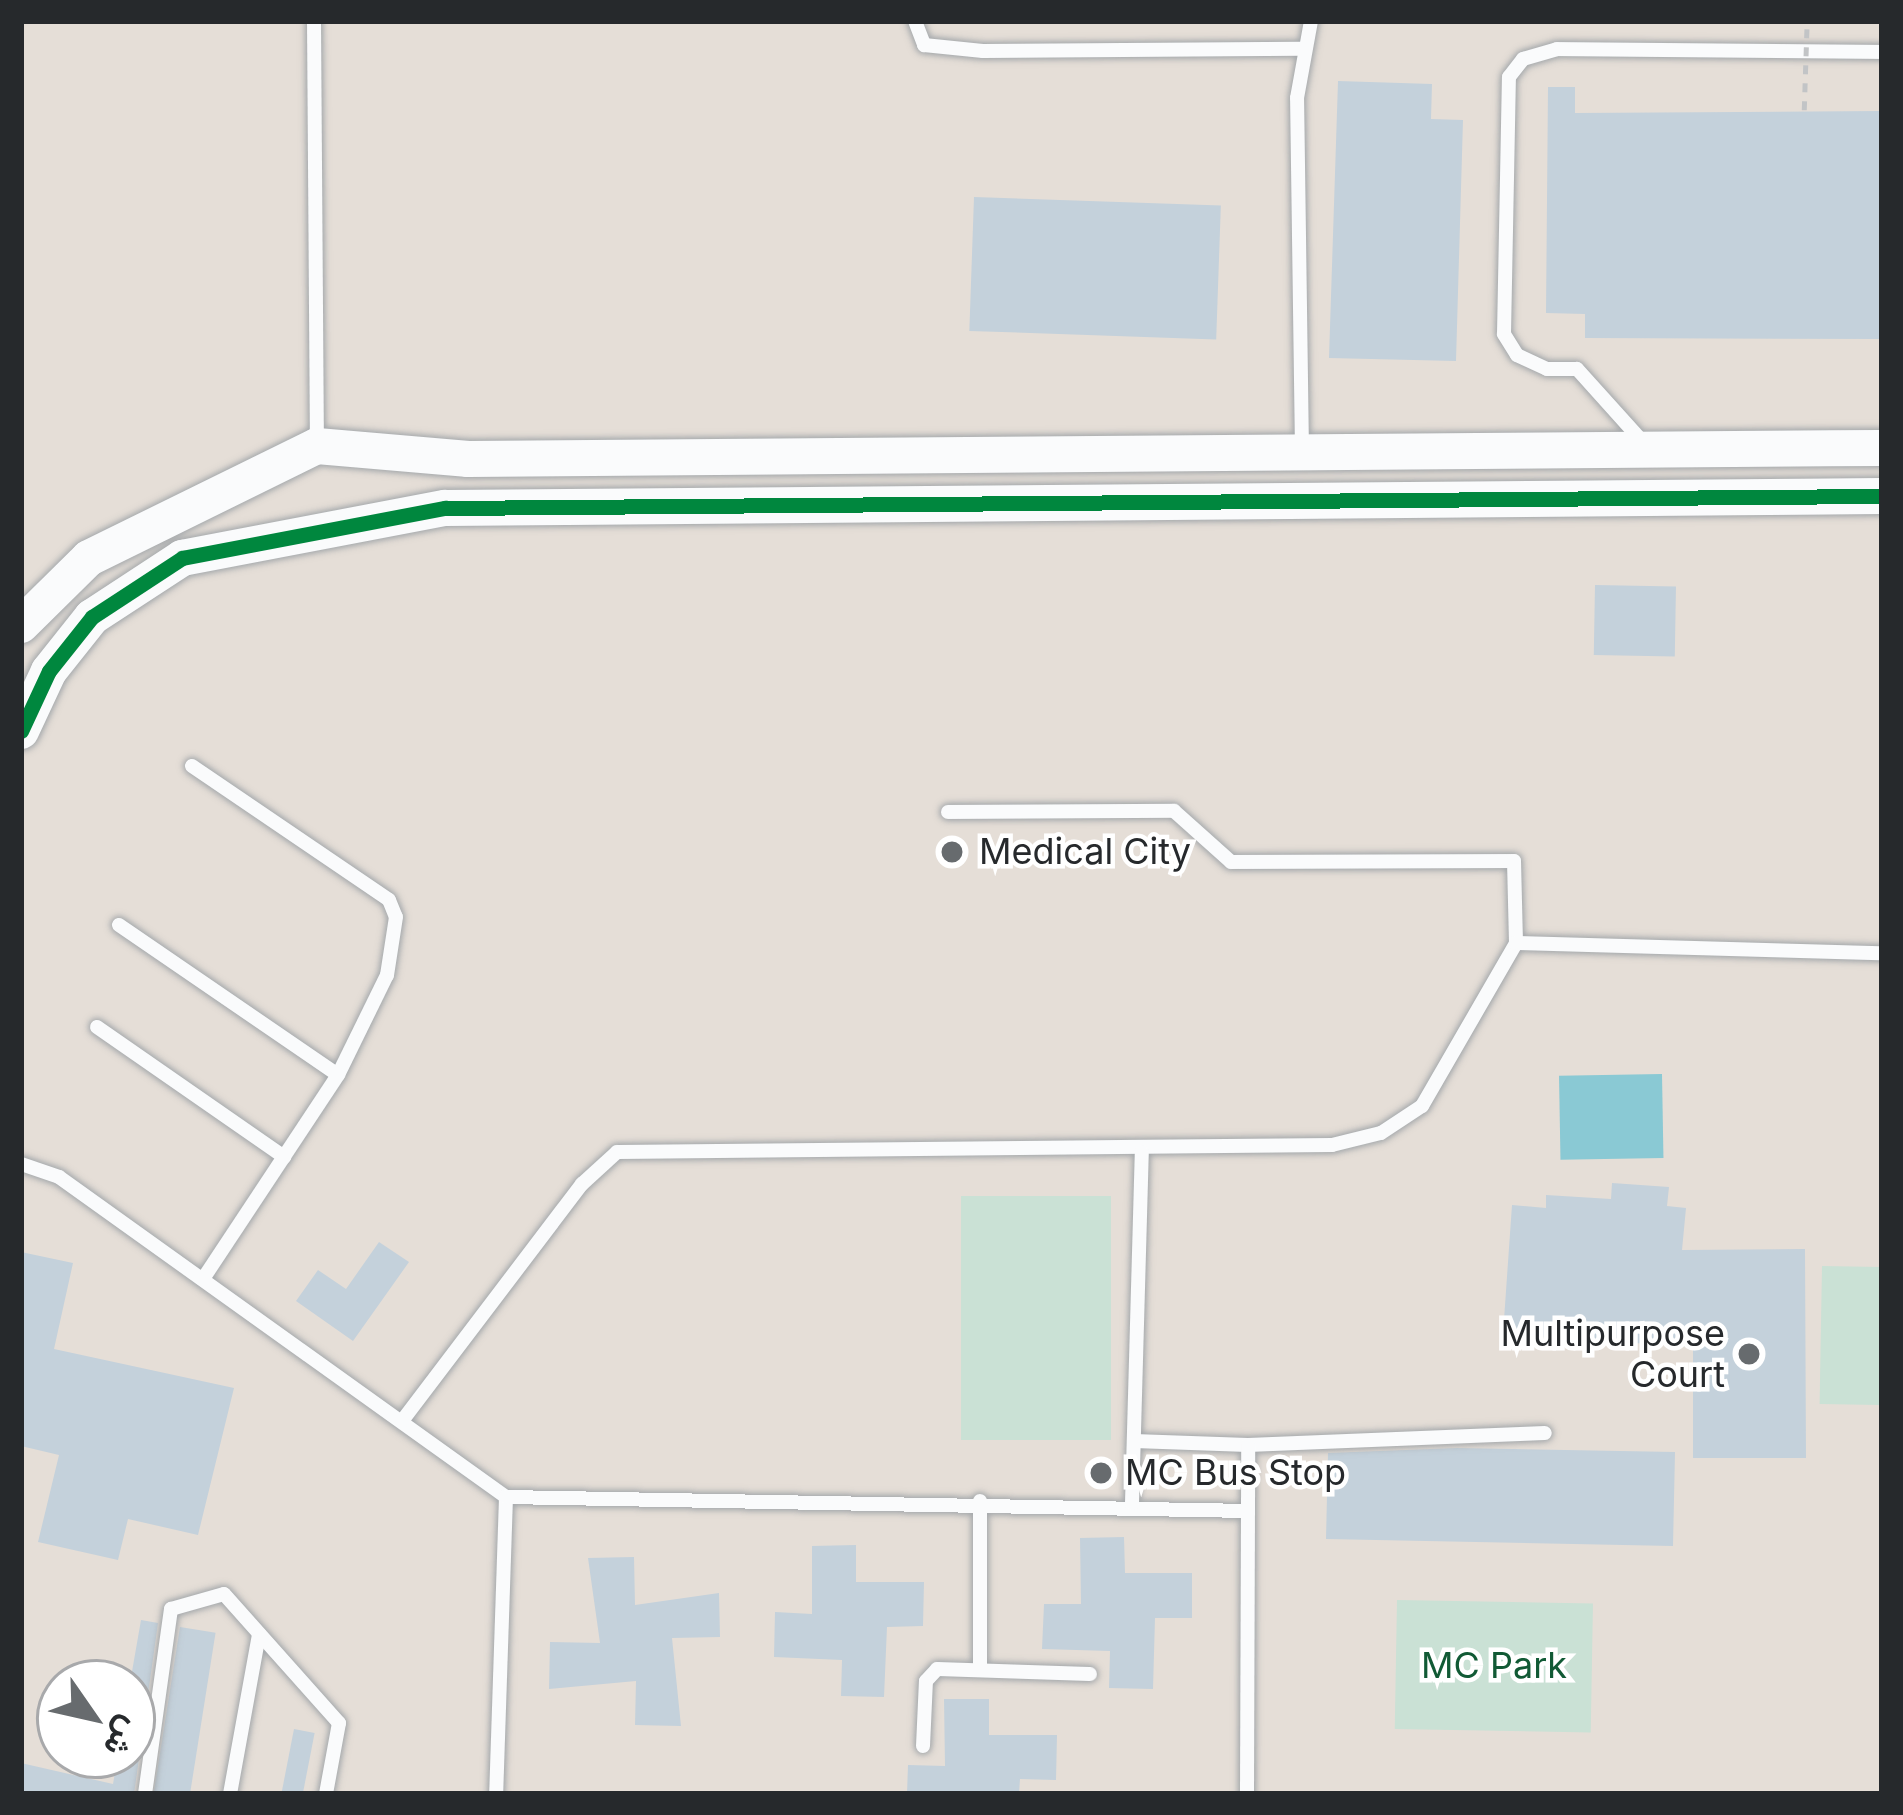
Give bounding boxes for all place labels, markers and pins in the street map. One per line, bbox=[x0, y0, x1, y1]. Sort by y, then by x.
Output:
place label: Medical City bbox=[979, 830, 1191, 874]
marker: Medical City bbox=[936, 836, 968, 868]
place label: Multipurpose Court bbox=[1500, 1311, 1725, 1396]
marker: Multipurpose Court bbox=[1736, 1341, 1762, 1367]
place label: MC Bus Stop bbox=[1125, 1451, 1346, 1495]
marker: MC Bus Stop bbox=[1088, 1460, 1114, 1486]

